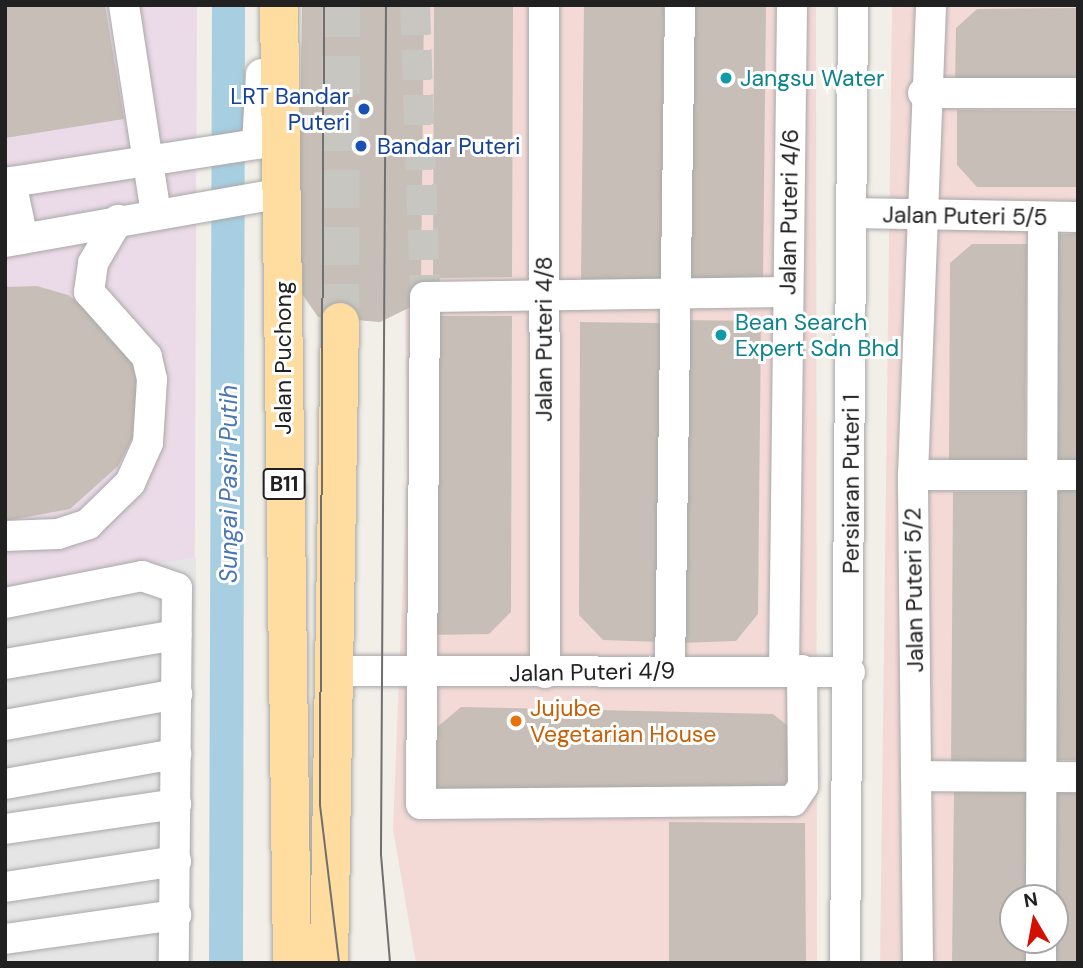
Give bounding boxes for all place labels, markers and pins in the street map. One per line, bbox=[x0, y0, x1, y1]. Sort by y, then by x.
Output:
place label: Jangsu Water bbox=[740, 64, 885, 92]
marker: Jangsu Water bbox=[718, 70, 734, 86]
place label: LRT Bandar Puteri bbox=[230, 82, 350, 136]
marker: LRT Bandar Puteri bbox=[356, 101, 372, 117]
place label: Bandar Puteri bbox=[377, 132, 520, 160]
marker: Bandar Puteri bbox=[351, 136, 371, 156]
place label: Bean Search Expert Sdn Bhd bbox=[735, 308, 899, 362]
marker: Bean Search Expert Sdn Bhd bbox=[713, 327, 729, 343]
place label: Jujube Vegetarian House bbox=[530, 694, 716, 748]
marker: Jujube Vegetarian House bbox=[508, 713, 524, 729]

